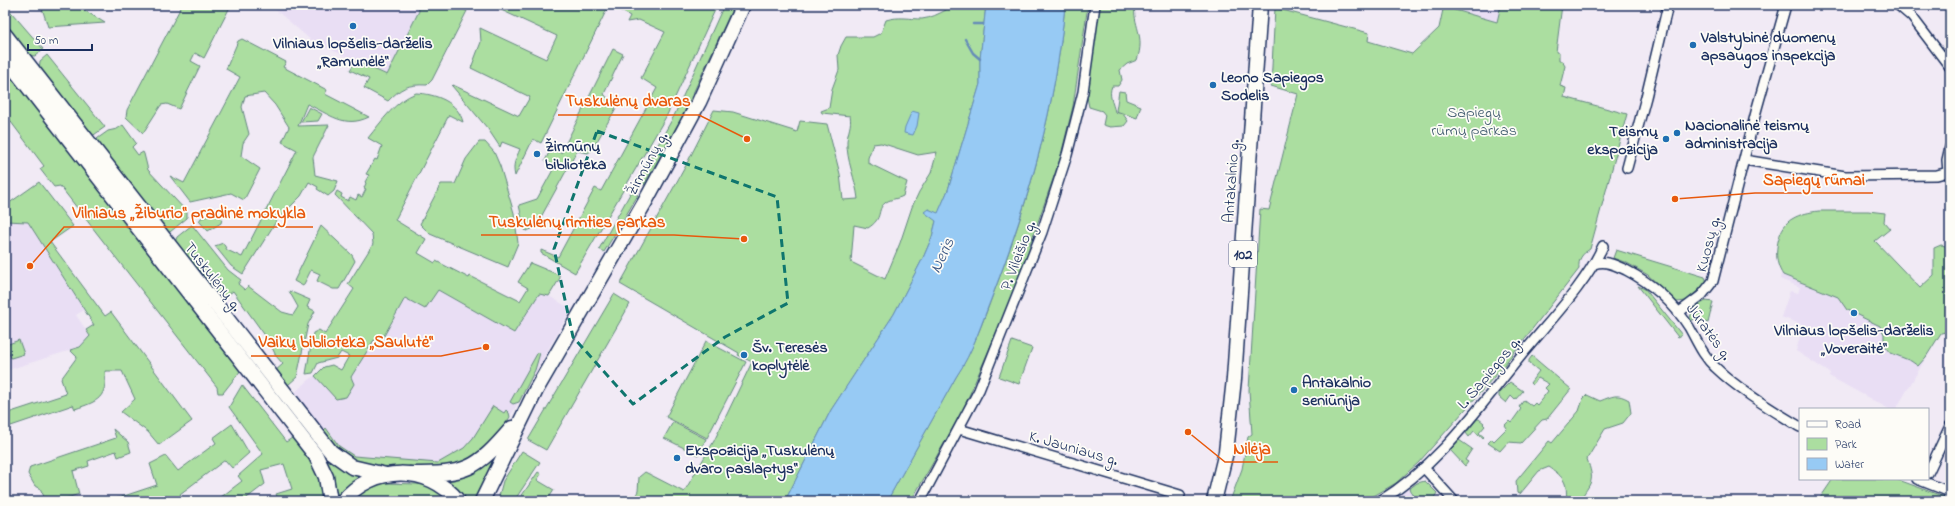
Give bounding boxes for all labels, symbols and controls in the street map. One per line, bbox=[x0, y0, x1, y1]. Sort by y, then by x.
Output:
marker: Vilniaus lopšelis-darželis „Ramunėlė“ bbox=[348, 21, 358, 31]
scale bar bbox=[28, 26, 92, 52]
place label: Valstybinė duomenų apsaugos inspekcija bbox=[1700, 26, 1837, 69]
text: 50 m bbox=[34, 32, 58, 50]
place label: Vilniaus lopšelis-darželis „Ramunėlė“ bbox=[272, 32, 433, 74]
marker: Valstybinė duomenų apsaugos inspekcija bbox=[1688, 40, 1698, 50]
place label: Leono Sapiegos Sodelis bbox=[1221, 66, 1324, 108]
marker: Leono Sapiegos Sodelis bbox=[1208, 80, 1218, 90]
callout: Tuskulėnų dvaras bbox=[558, 86, 699, 115]
text: Tuskulėnų dvaras bbox=[565, 89, 691, 114]
park label: Sapiegų rūmų parkas bbox=[1431, 101, 1517, 143]
place label: Nacionalinė teismų administracija bbox=[1685, 114, 1810, 156]
place label: Teismų ekspozicija bbox=[1587, 120, 1659, 162]
street label: Žirmūnų g. bbox=[620, 128, 675, 200]
marker: Nacionalinė teismų administracija bbox=[1672, 128, 1682, 138]
marker: Teismų ekspozicija bbox=[1661, 134, 1671, 144]
place label: Žirmūnų biblioteka bbox=[545, 135, 607, 177]
street label: Antakalnio g. bbox=[1217, 139, 1247, 224]
marker: Žirmūnų biblioteka bbox=[532, 149, 542, 159]
callout: Sapiegų rūmai bbox=[1755, 164, 1873, 193]
text: Sapiegų rūmai bbox=[1763, 168, 1865, 195]
callout: Vilniaus „Žiburio“ pradinė mokykla bbox=[64, 198, 313, 227]
text: Vilniaus „Žiburio“ pradinė mokykla bbox=[71, 201, 306, 228]
callout: Tuskulėnų rimties parkas bbox=[481, 206, 674, 235]
text: Tuskulėnų rimties parkas bbox=[489, 210, 666, 235]
street label: Kuosų g. bbox=[1690, 214, 1728, 275]
street label: P. Vileišio g. bbox=[995, 217, 1043, 294]
water label: Neris bbox=[923, 234, 961, 277]
street label: Tuskulėnų g. bbox=[177, 237, 247, 317]
road number: 102 bbox=[1229, 241, 1257, 267]
street label: Jūratės g. bbox=[1679, 299, 1737, 366]
marker: Vilniaus lopšelis-darželis „Voveraitė“ bbox=[1849, 308, 1859, 318]
place label: Vilniaus lopšelis-darželis „Voveraitė“ bbox=[1773, 319, 1934, 361]
callout: Vaikų biblioteka „Saulutė“ bbox=[251, 327, 441, 356]
text: Vaikų biblioteka „Saulutė“ bbox=[258, 330, 433, 355]
street label: L. Sapiegos g. bbox=[1452, 331, 1527, 415]
place label: Šv. Teresės koplytėlė bbox=[752, 336, 828, 379]
marker: Šv. Teresės koplytėlė bbox=[739, 350, 749, 360]
place label: Antakalnio seniūnija bbox=[1302, 371, 1371, 413]
marker: Antakalnio seniūnija bbox=[1289, 385, 1299, 395]
legend bbox=[1799, 408, 1929, 480]
text: Road bbox=[1835, 416, 1861, 434]
street label: K. Jauniaus g. bbox=[1026, 425, 1121, 473]
callout: Nilėja bbox=[1225, 433, 1278, 462]
text: Park bbox=[1835, 436, 1857, 454]
text: Nilėja bbox=[1233, 437, 1271, 462]
place label: Ekspozicija „Tuskulėnų dvaro paslaptys“ bbox=[685, 439, 835, 482]
marker: Ekspozicija „Tuskulėnų dvaro paslaptys“ bbox=[672, 453, 682, 463]
text: Water bbox=[1835, 456, 1864, 474]

